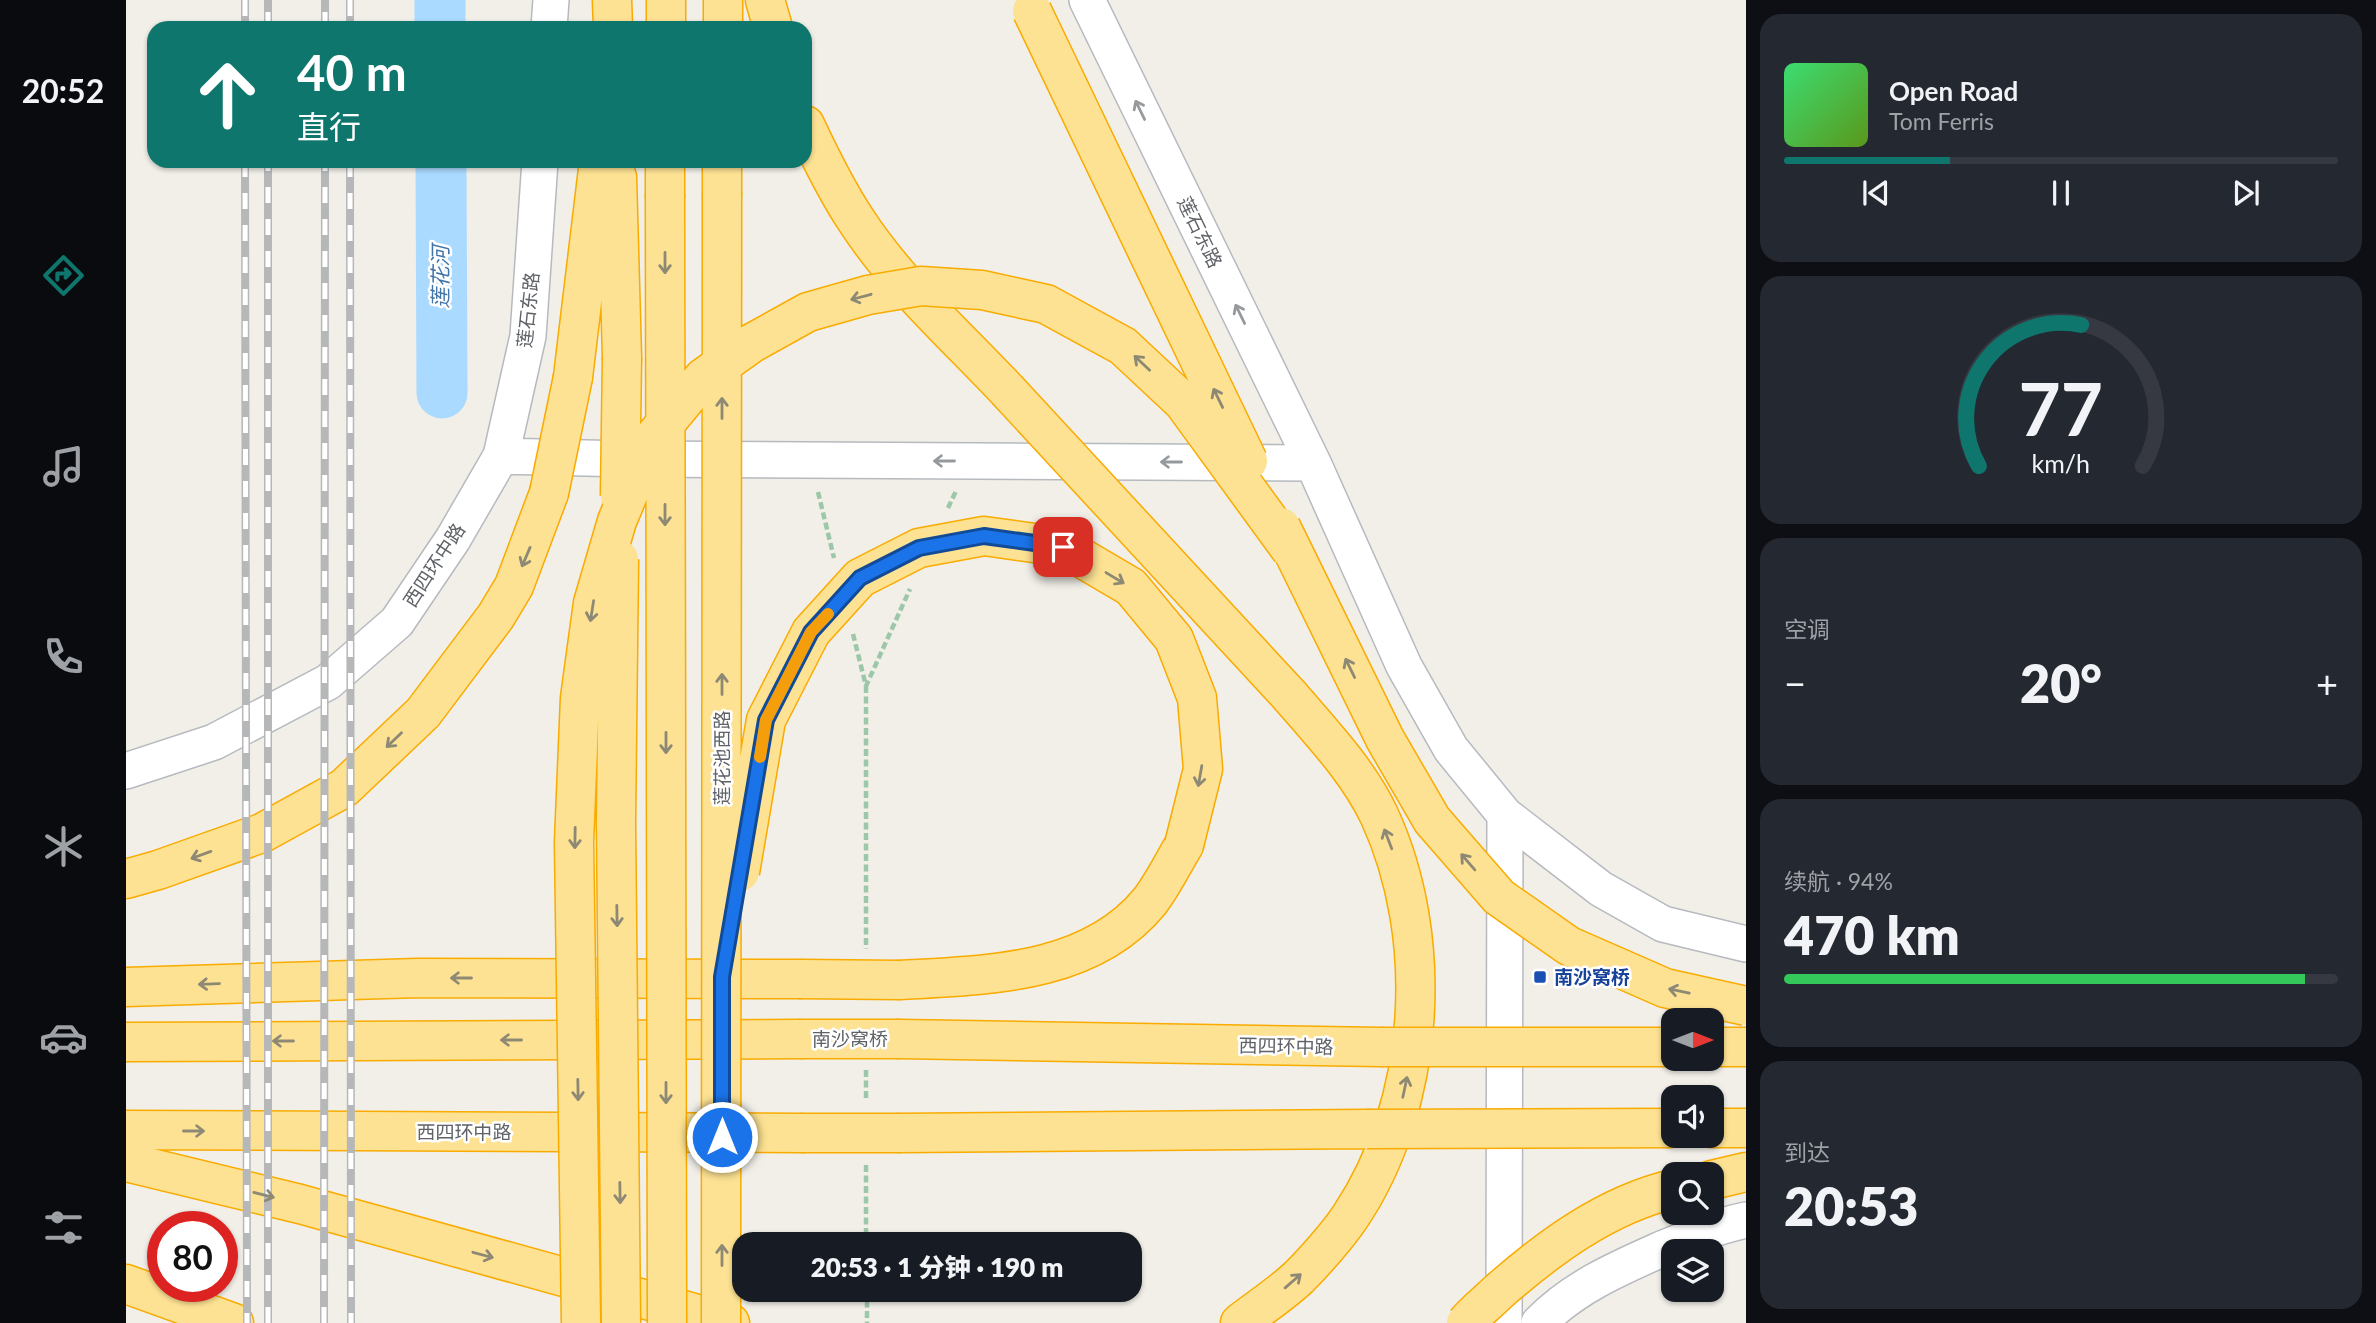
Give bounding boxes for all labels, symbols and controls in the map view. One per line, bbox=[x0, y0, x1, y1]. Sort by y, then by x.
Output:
text: 40 m bbox=[297, 43, 407, 101]
icon: ahead bbox=[182, 49, 273, 140]
text: 20:52 bbox=[22, 71, 104, 110]
text: Open Road bbox=[1889, 75, 2018, 107]
one-way arrow bbox=[1133, 100, 1146, 121]
text: 直行 bbox=[297, 107, 361, 146]
text: Tom Ferris bbox=[1889, 107, 1994, 135]
icon: previous bbox=[1857, 174, 1895, 212]
icon: pause bbox=[2042, 174, 2080, 212]
icon: next bbox=[2227, 174, 2265, 212]
street label: 莲石东路 bbox=[1173, 193, 1227, 271]
water label: 莲花河 bbox=[427, 242, 452, 309]
icon: directions bbox=[39, 251, 88, 300]
one-way arrow bbox=[658, 252, 672, 275]
street label: 莲石东路 bbox=[512, 271, 543, 349]
one-way arrow bbox=[850, 291, 873, 304]
one-way arrow bbox=[1232, 304, 1246, 325]
one-way arrow bbox=[1134, 355, 1151, 372]
text: 77 bbox=[2019, 364, 2103, 452]
one-way arrow bbox=[1211, 388, 1225, 409]
one-way arrow bbox=[715, 397, 729, 420]
icon: music bbox=[39, 442, 88, 491]
text: km/h bbox=[2032, 447, 2090, 477]
one-way arrow bbox=[932, 454, 955, 468]
one-way arrow bbox=[1160, 455, 1183, 469]
one-way arrow bbox=[658, 504, 672, 527]
pin bbox=[1033, 517, 1093, 577]
street label: 西四环中路 bbox=[398, 519, 469, 611]
icon: arrive bbox=[1044, 528, 1082, 566]
one-way arrow bbox=[518, 546, 531, 567]
one-way arrow bbox=[1105, 571, 1125, 585]
one-way arrow bbox=[585, 600, 598, 622]
text: 空调 bbox=[1784, 615, 1830, 643]
icon: phone bbox=[39, 632, 88, 681]
text: 20° bbox=[2020, 652, 2102, 714]
one-way arrow bbox=[1343, 658, 1356, 679]
text: − bbox=[1784, 660, 1806, 706]
text: + bbox=[2316, 660, 2338, 706]
one-way arrow bbox=[715, 673, 729, 696]
street label: 莲花池西路 bbox=[710, 710, 733, 806]
one-way arrow bbox=[659, 731, 673, 754]
one-way arrow bbox=[386, 732, 403, 749]
one-way arrow bbox=[1193, 764, 1206, 787]
icon: climate bbox=[39, 822, 88, 871]
one-way arrow bbox=[568, 826, 581, 849]
one-way arrow bbox=[1380, 829, 1393, 851]
one-way arrow bbox=[190, 850, 212, 862]
one-way arrow bbox=[1460, 853, 1476, 871]
text: 续航 · 94% bbox=[1784, 867, 1893, 895]
one-way arrow bbox=[610, 904, 624, 927]
text: 470 km bbox=[1784, 904, 1960, 966]
place label: 南沙窝桥 bbox=[1554, 965, 1630, 988]
marker: 南沙窝桥 bbox=[1532, 969, 1548, 985]
one-way arrow bbox=[450, 971, 473, 985]
one-way arrow bbox=[198, 978, 221, 991]
one-way arrow bbox=[1668, 984, 1691, 998]
north arrow bbox=[1661, 1008, 1724, 1071]
map controls bbox=[1661, 1008, 1724, 1302]
icon: car bbox=[39, 1013, 88, 1062]
street label: 南沙窝桥 bbox=[812, 1027, 888, 1050]
street label: 西四环中路 bbox=[1238, 1033, 1334, 1058]
one-way arrow bbox=[272, 1034, 295, 1048]
one-way arrow bbox=[499, 1034, 522, 1047]
one-way arrow bbox=[1398, 1076, 1412, 1099]
one-way arrow bbox=[571, 1078, 585, 1101]
one-way arrow bbox=[659, 1081, 673, 1104]
button: sound bbox=[1661, 1085, 1724, 1148]
position arrow bbox=[685, 1100, 759, 1174]
street label: 西四环中路 bbox=[416, 1120, 512, 1143]
one-way arrow bbox=[182, 1124, 205, 1138]
text: 到达 bbox=[1784, 1138, 1830, 1166]
button: search bbox=[1661, 1162, 1724, 1225]
text: 20:53 bbox=[1784, 1175, 1918, 1237]
one-way arrow bbox=[613, 1181, 626, 1204]
one-way arrow bbox=[252, 1189, 275, 1202]
icon: filters bbox=[39, 1203, 88, 1252]
speed limit sign: 80 bbox=[147, 1211, 238, 1302]
button: layers bbox=[1661, 1239, 1724, 1302]
one-way arrow bbox=[715, 1244, 729, 1267]
one-way arrow bbox=[471, 1249, 494, 1262]
text: 20:53 · 1 分钟 · 190 m bbox=[811, 1251, 1063, 1283]
one-way arrow bbox=[1284, 1273, 1302, 1289]

